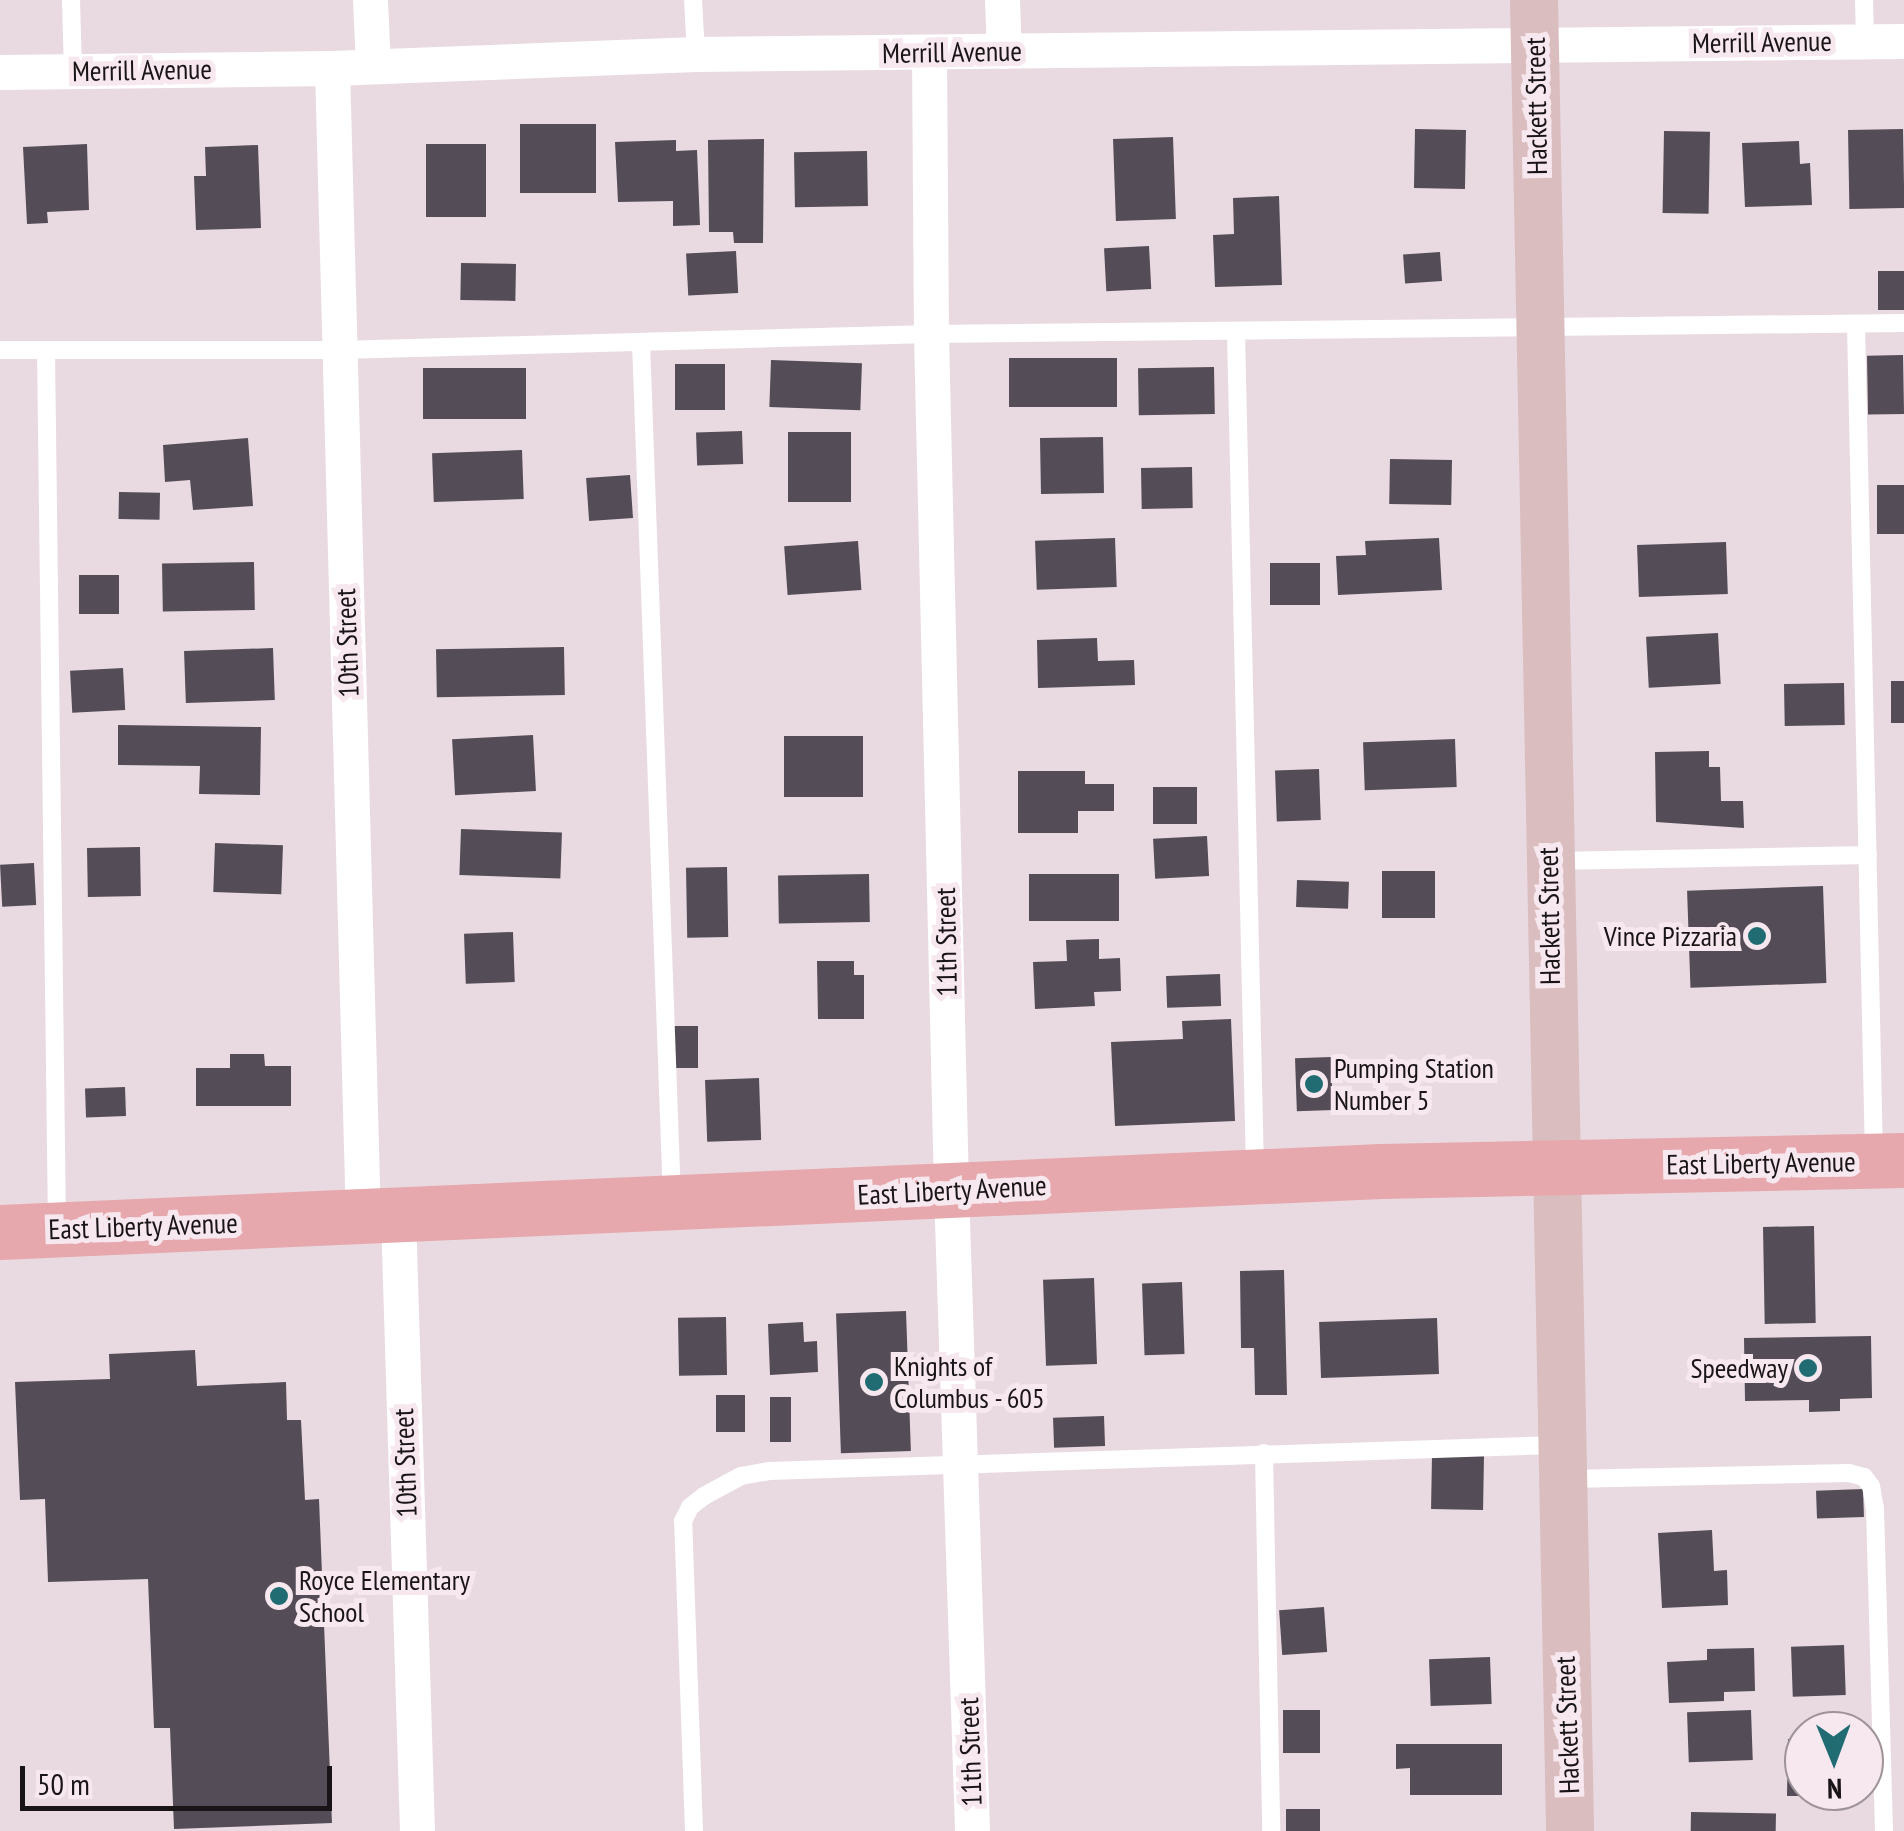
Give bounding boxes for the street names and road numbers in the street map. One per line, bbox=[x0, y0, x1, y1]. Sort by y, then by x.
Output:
street label: Merrill Avenue bbox=[1691, 24, 1833, 60]
street label: Merrill Avenue bbox=[881, 34, 1023, 70]
street label: Hackett Street bbox=[1518, 37, 1554, 175]
street label: Merrill Avenue bbox=[71, 52, 213, 88]
street label: 10th Street bbox=[328, 588, 366, 698]
street label: Hackett Street bbox=[1531, 847, 1567, 985]
street label: 11th Street bbox=[928, 887, 964, 997]
street label: East Liberty Avenue bbox=[1665, 1145, 1857, 1181]
street label: East Liberty Avenue bbox=[856, 1168, 1048, 1212]
street label: East Liberty Avenue bbox=[47, 1206, 239, 1246]
street label: 10th Street bbox=[386, 1408, 424, 1518]
street label: Hackett Street bbox=[1548, 1656, 1586, 1794]
street label: 11th Street bbox=[951, 1697, 989, 1807]

